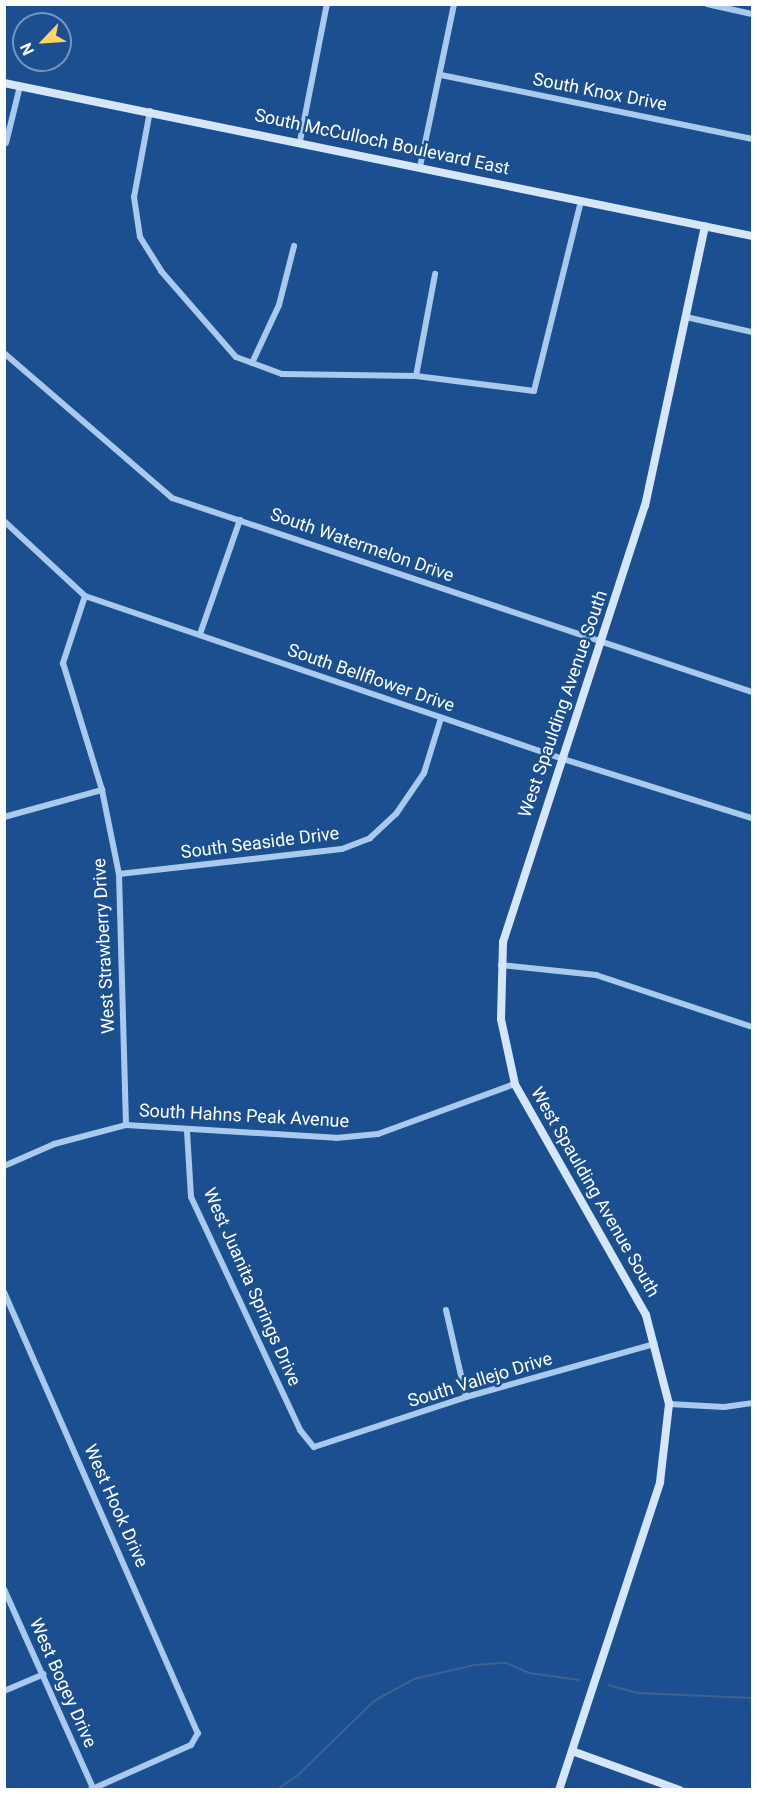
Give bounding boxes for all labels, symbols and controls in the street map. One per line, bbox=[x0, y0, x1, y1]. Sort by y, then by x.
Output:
north arrow bbox=[12, 12, 72, 72]
text: N bbox=[16, 40, 38, 58]
street label: South Knox Drive bbox=[531, 68, 669, 116]
street label: South McCulloch Boulevard East bbox=[253, 104, 511, 180]
street label: South Watermelon Drive bbox=[267, 503, 457, 587]
street label: West Spaulding Avenue South bbox=[514, 588, 612, 820]
street label: South Bellflower Drive bbox=[285, 639, 457, 717]
street label: South Seaside Drive bbox=[180, 823, 340, 863]
street label: West Strawberry Drive bbox=[89, 858, 119, 1034]
street label: West Spaulding Avenue South bbox=[526, 1083, 664, 1301]
street label: South Hahns Peak Avenue bbox=[138, 1100, 350, 1132]
street label: West Juanita Springs Drive bbox=[199, 1185, 305, 1389]
street label: South Vallejo Drive bbox=[405, 1348, 555, 1412]
street label: West Hook Drive bbox=[79, 1441, 153, 1571]
street label: West Bogey Drive bbox=[25, 1615, 101, 1751]

